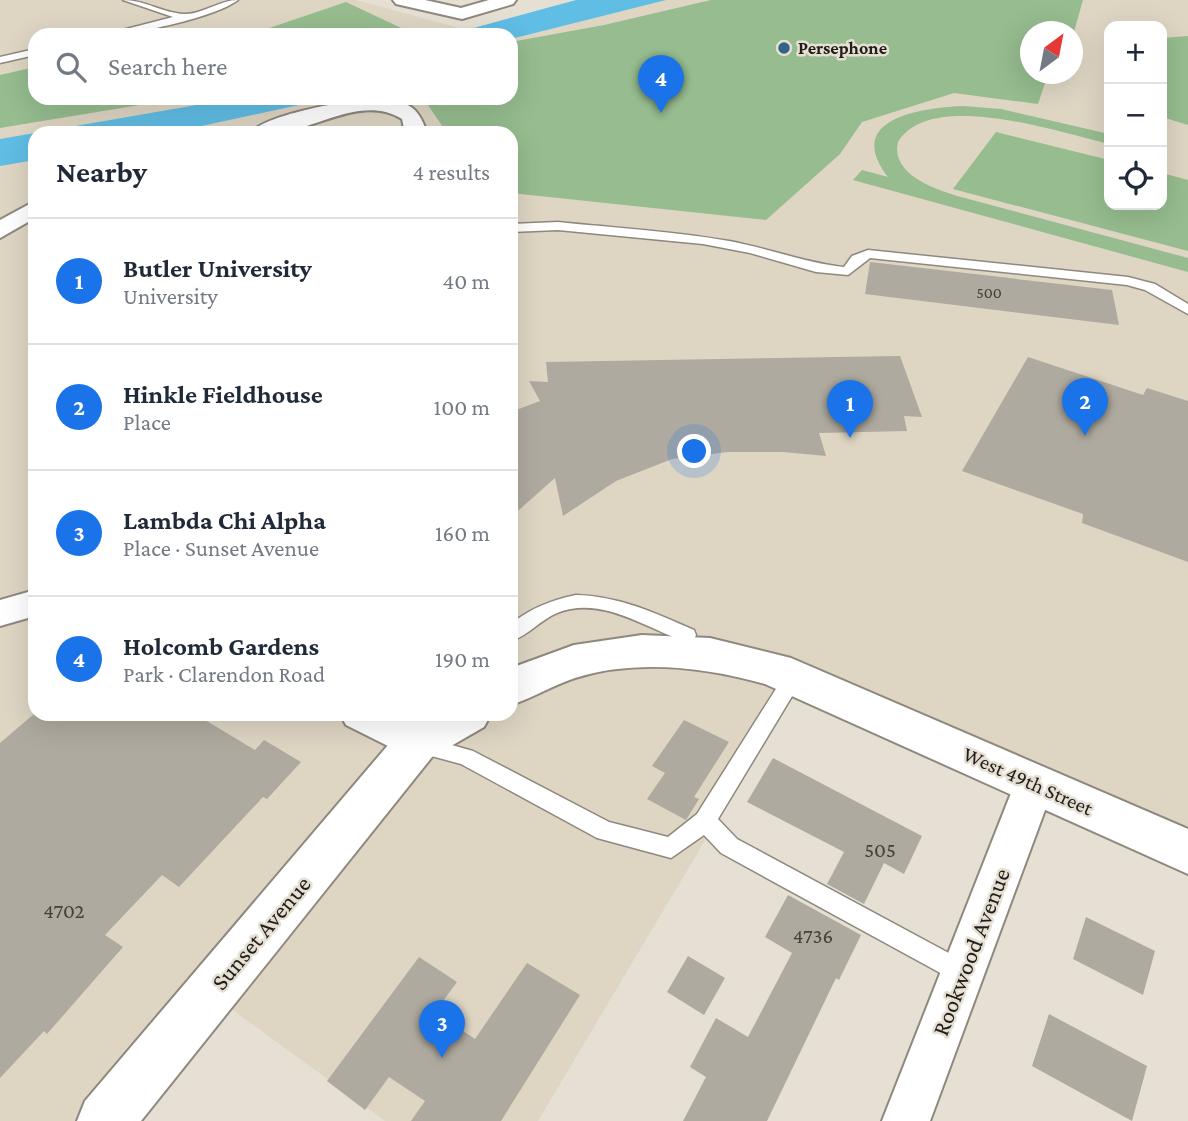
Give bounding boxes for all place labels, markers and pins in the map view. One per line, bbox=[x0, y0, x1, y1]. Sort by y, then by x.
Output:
place label: Persephone bbox=[798, 38, 887, 58]
marker: Persephone bbox=[776, 40, 792, 56]
pin: 4 bbox=[638, 55, 684, 113]
pin: 2 bbox=[1062, 378, 1108, 436]
pin: 1 bbox=[827, 380, 873, 438]
pin: 3 bbox=[419, 1000, 465, 1058]

